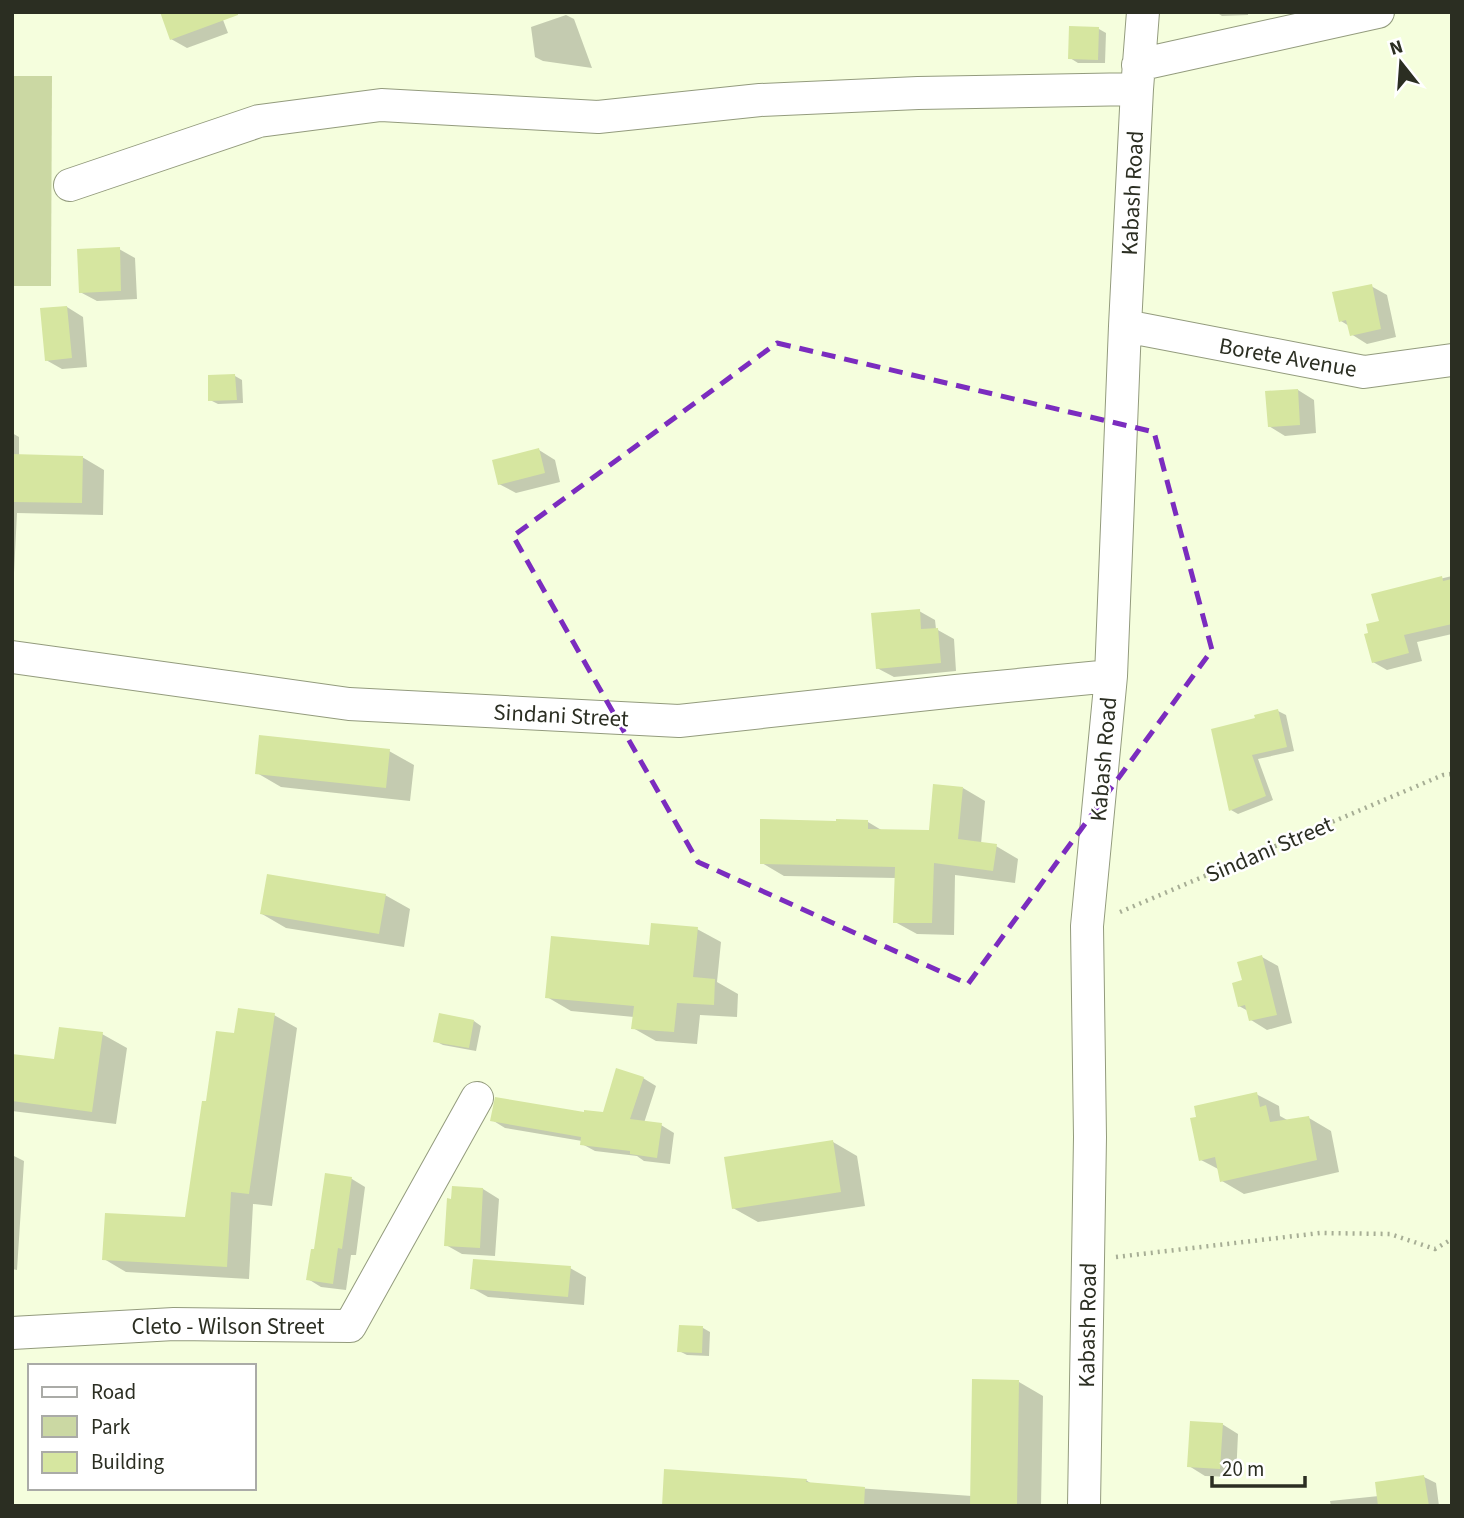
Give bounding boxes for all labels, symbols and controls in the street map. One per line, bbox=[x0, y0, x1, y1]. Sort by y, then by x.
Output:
north arrow bbox=[1366, 28, 1436, 98]
text: N bbox=[1386, 33, 1406, 63]
street label: Kabash Road bbox=[1113, 130, 1152, 256]
street label: Borete Avenue bbox=[1216, 329, 1359, 386]
street label: Sindani Street bbox=[493, 695, 630, 736]
street label: Kabash Road bbox=[1082, 695, 1125, 823]
street label: Sindani Street bbox=[1200, 808, 1338, 891]
street label: Kabash Road bbox=[1070, 1262, 1105, 1388]
street label: Cleto - Wilson Street bbox=[132, 1310, 325, 1343]
legend bbox=[28, 1364, 256, 1490]
text: Road bbox=[91, 1377, 136, 1407]
text: Park bbox=[91, 1412, 131, 1442]
scale bar bbox=[1212, 1444, 1305, 1488]
text: Building bbox=[91, 1447, 165, 1477]
text: 20 m bbox=[1222, 1454, 1264, 1484]

